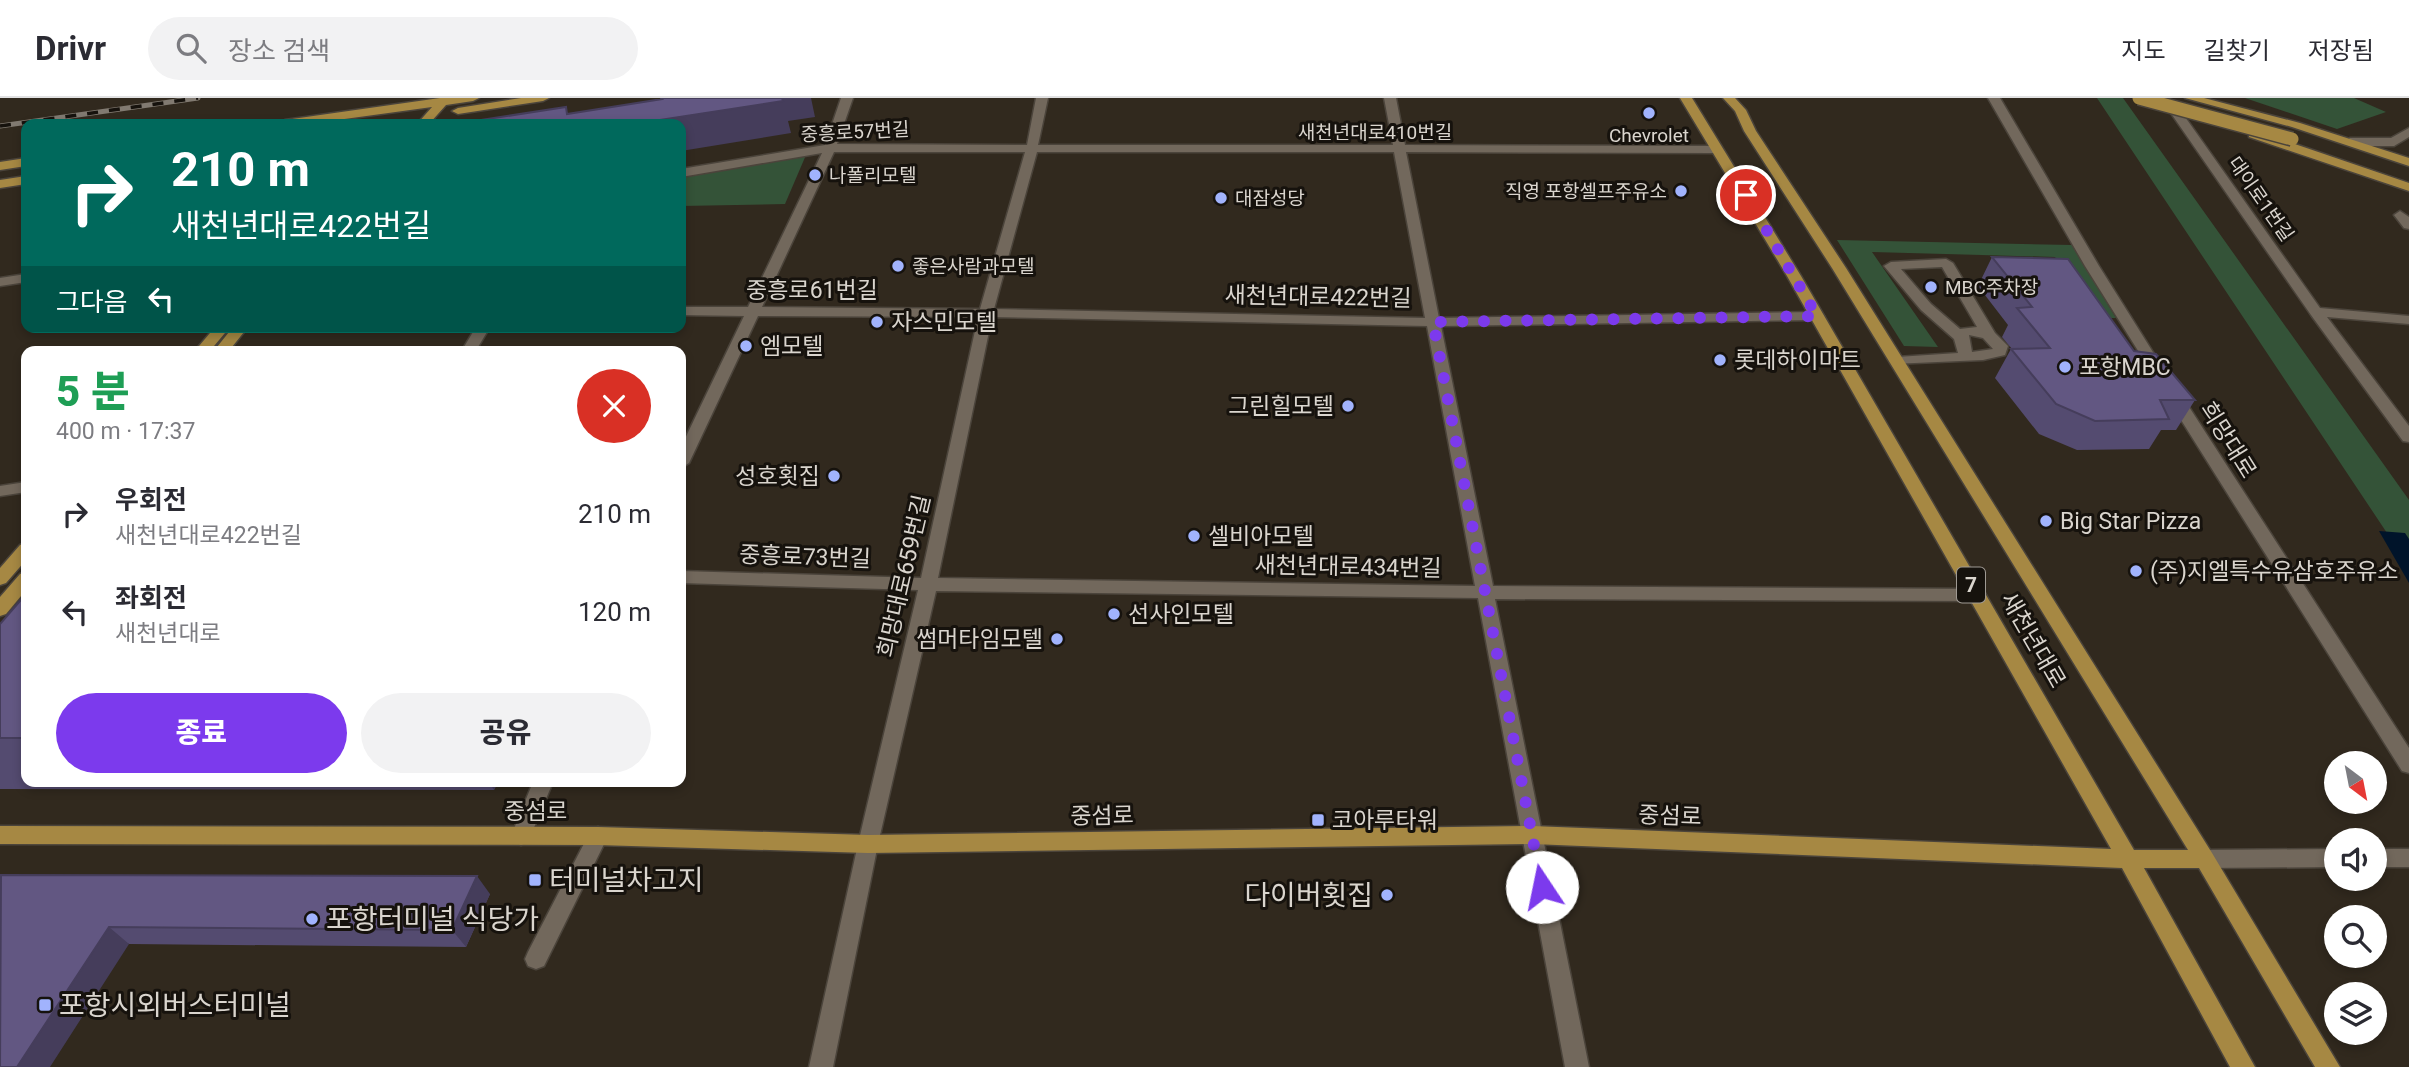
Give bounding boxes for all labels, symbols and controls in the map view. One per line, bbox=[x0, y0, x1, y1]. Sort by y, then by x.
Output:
search box bbox=[148, 17, 638, 80]
text: Drivr bbox=[35, 29, 106, 68]
icon: search bbox=[172, 29, 210, 67]
text: 장소 검색 bbox=[228, 36, 330, 66]
text: 지도 bbox=[2121, 37, 2166, 65]
text: 길찾기 bbox=[2204, 37, 2270, 65]
text: 저장됨 bbox=[2308, 37, 2374, 65]
marker: Chevrolet bbox=[1641, 105, 1657, 121]
street label: 중흥로57번길 bbox=[800, 118, 910, 146]
street label: 새천년대로410번길 bbox=[1298, 121, 1452, 144]
place label: Chevrolet bbox=[1609, 124, 1689, 147]
text: 210 m bbox=[171, 141, 310, 198]
icon: right bbox=[56, 147, 147, 238]
street label: 대이로1번길 bbox=[2223, 152, 2299, 246]
place label: 나폴리모텔 bbox=[829, 164, 916, 187]
pin bbox=[1716, 165, 1776, 225]
marker: 나폴리모텔 bbox=[807, 167, 823, 183]
icon: arrive bbox=[1727, 176, 1765, 214]
place label: 직영 포항셀프주유소 bbox=[1505, 180, 1667, 203]
marker: 직영 포항셀프주유소 bbox=[1673, 183, 1689, 199]
place label: 대잠성당 bbox=[1235, 187, 1305, 210]
marker: 대잠성당 bbox=[1213, 190, 1229, 206]
text: 새천년대로422번길 bbox=[171, 207, 431, 245]
place label: 좋은사람과모텔 bbox=[912, 255, 1034, 278]
marker: 좋은사람과모텔 bbox=[890, 258, 906, 274]
place label: MBC주차장 bbox=[1945, 276, 2038, 299]
street label: 중흥로61번길 bbox=[746, 277, 878, 304]
marker: MBC주차장 bbox=[1923, 279, 1939, 295]
icon: left bbox=[142, 280, 180, 318]
street label: 새천년대로422번길 bbox=[1224, 282, 1412, 312]
text: 그다음 bbox=[56, 287, 128, 317]
place label: 자스민모텔 bbox=[891, 309, 997, 336]
marker: 자스민모텔 bbox=[869, 314, 885, 330]
place label: 엠모텔 bbox=[760, 333, 823, 360]
marker: 엠모텔 bbox=[738, 338, 754, 354]
place label: 롯데하이마트 bbox=[1734, 347, 1861, 374]
marker: 롯데하이마트 bbox=[1712, 352, 1728, 368]
place label: 포항MBC bbox=[2079, 354, 2171, 381]
marker: 포항MBC bbox=[2057, 359, 2073, 375]
text: 5 분 bbox=[56, 367, 129, 416]
button: close bbox=[577, 369, 651, 443]
place label: 그린힐모텔 bbox=[1228, 393, 1334, 420]
street label: 희망대로 bbox=[2194, 397, 2262, 483]
marker: 그린힐모텔 bbox=[1340, 398, 1356, 414]
text: 400 m · 17:37 bbox=[56, 418, 195, 445]
place label: 성호횟집 bbox=[735, 463, 820, 490]
marker: 성호횟집 bbox=[826, 468, 842, 484]
text: 우회전 bbox=[115, 485, 187, 515]
street label: 희망대로659번길 bbox=[872, 492, 936, 660]
icon: right bbox=[56, 495, 94, 533]
text: 210 m bbox=[578, 499, 651, 529]
place label: Big Star Pizza bbox=[2060, 508, 2201, 535]
marker: Big Star Pizza bbox=[2038, 513, 2054, 529]
text: 새천년대로422번길 bbox=[115, 522, 302, 549]
place label: 셀비아모텔 bbox=[1208, 523, 1314, 550]
marker: 셀비아모텔 bbox=[1186, 528, 1202, 544]
street label: 중흥로73번길 bbox=[739, 541, 871, 573]
street label: 새천년대로434번길 bbox=[1254, 552, 1442, 582]
place label: (주)지엘특수유삼호주유소 bbox=[2150, 558, 2399, 585]
marker: (주)지엘특수유삼호주유소 bbox=[2128, 563, 2144, 579]
road number: 7 bbox=[1957, 568, 1985, 602]
text: 좌회전 bbox=[115, 583, 187, 613]
street label: 새천년대로 bbox=[1995, 587, 2071, 693]
icon: left bbox=[56, 593, 94, 631]
text: 120 m bbox=[578, 597, 651, 627]
place label: 선사인모텔 bbox=[1128, 601, 1234, 628]
marker: 선사인모텔 bbox=[1106, 606, 1122, 622]
text: 새천년대로 bbox=[115, 620, 221, 647]
place label: 썸머타임모텔 bbox=[916, 626, 1043, 653]
marker: 썸머타임모텔 bbox=[1049, 631, 1065, 647]
button: 종료 bbox=[56, 693, 347, 773]
button: 공유 bbox=[361, 693, 651, 773]
north arrow bbox=[2324, 751, 2387, 814]
map controls bbox=[2324, 751, 2387, 1045]
street label: 중섬로 bbox=[504, 798, 568, 825]
street label: 중섬로 bbox=[1638, 801, 1702, 831]
street label: 중섬로 bbox=[1070, 802, 1134, 830]
place label: 코아루타워 bbox=[1332, 807, 1438, 834]
marker: 코아루타워 bbox=[1310, 812, 1326, 828]
button: sound bbox=[2324, 828, 2387, 891]
position arrow bbox=[1505, 850, 1579, 924]
place label: 터미널차고지 bbox=[549, 864, 704, 897]
marker: 터미널차고지 bbox=[527, 872, 543, 888]
place label: 다이버횟집 bbox=[1244, 879, 1373, 912]
marker: 다이버횟집 bbox=[1379, 887, 1395, 903]
place label: 포항터미널 식당가 bbox=[326, 903, 539, 936]
button: search bbox=[2324, 905, 2387, 968]
marker: 포항터미널 식당가 bbox=[304, 911, 320, 927]
button: layers bbox=[2324, 982, 2387, 1045]
place label: 포항시외버스터미널 bbox=[59, 989, 291, 1022]
marker: 포항시외버스터미널 bbox=[37, 997, 53, 1013]

